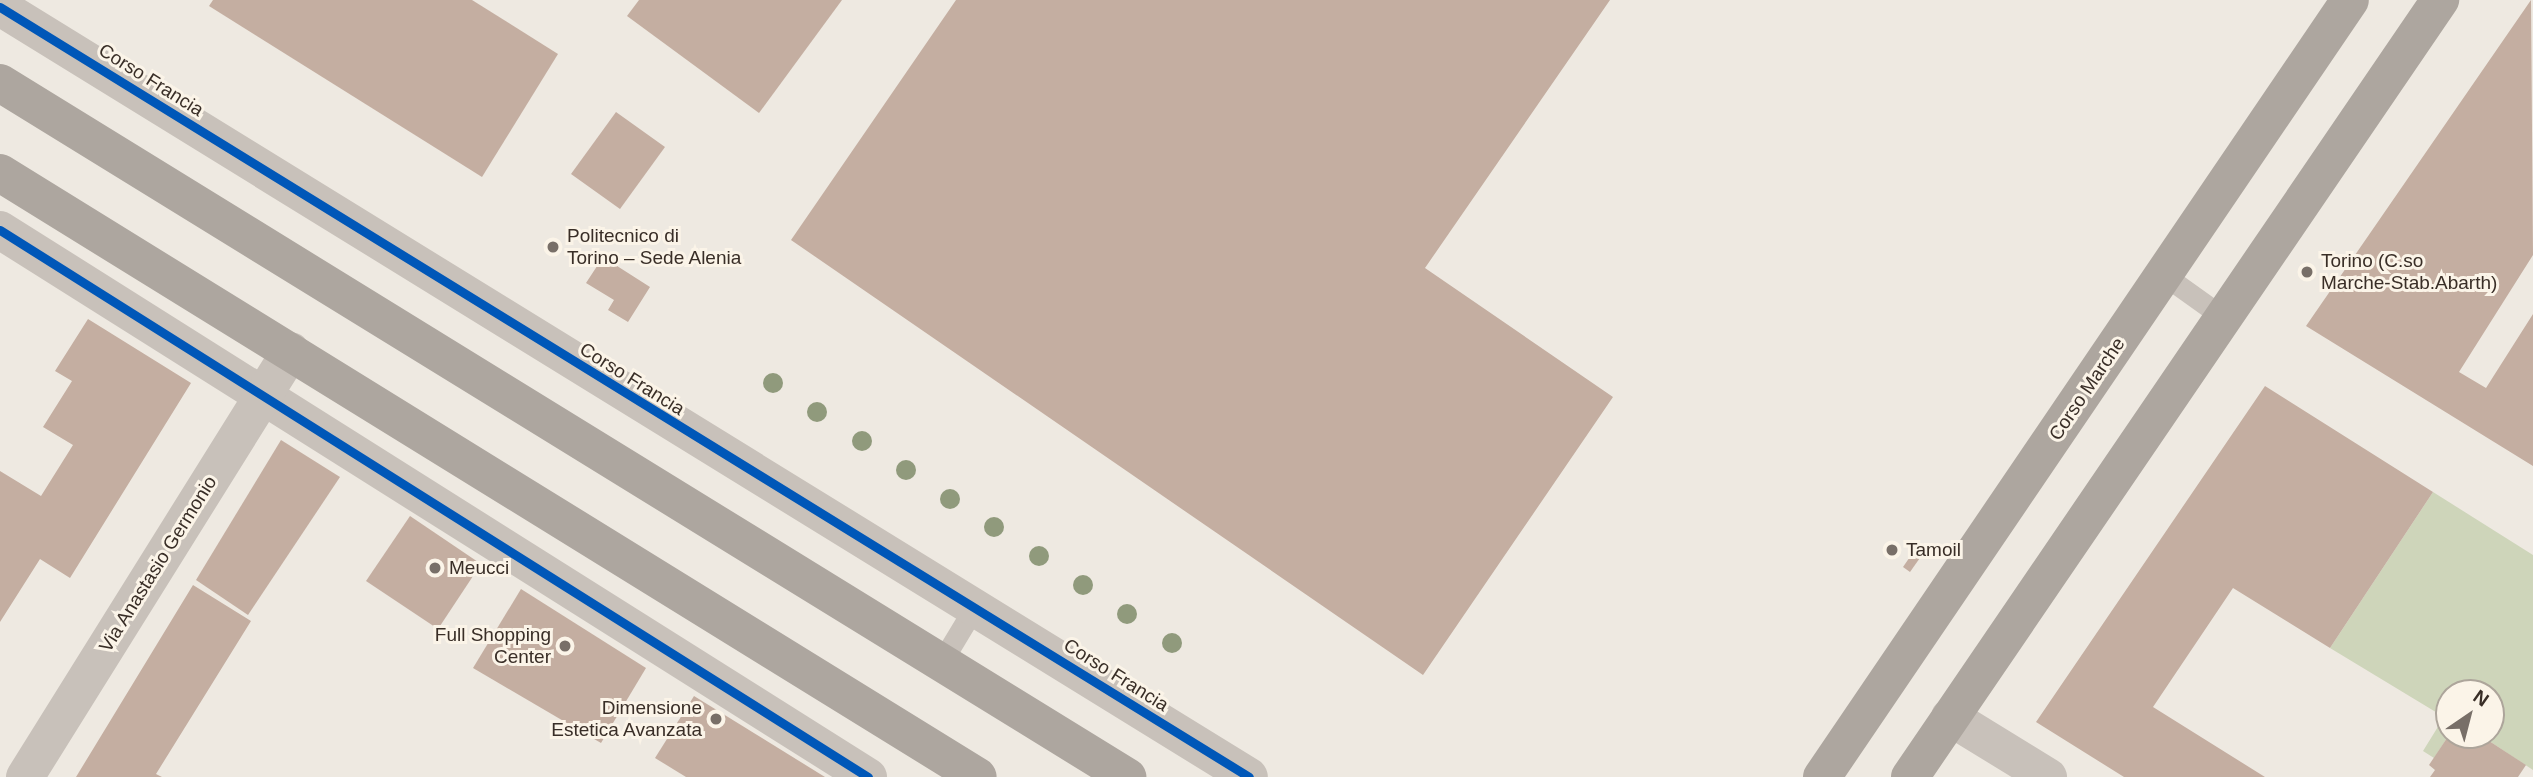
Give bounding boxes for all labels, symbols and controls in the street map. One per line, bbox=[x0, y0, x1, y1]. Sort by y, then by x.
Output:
street label: Corso Francia bbox=[94, 39, 208, 121]
place label: Politecnico di Torino – Sede Alenia bbox=[567, 225, 742, 269]
marker: Politecnico di Torino – Sede Alenia bbox=[545, 239, 561, 255]
place label: Torino (C.so Marche-Stab.Abarth) bbox=[2321, 250, 2497, 294]
marker: Torino (C.so Marche-Stab.Abarth) bbox=[2299, 264, 2315, 280]
street label: Corso Marche bbox=[2044, 333, 2130, 445]
street label: Corso Francia bbox=[575, 338, 689, 420]
street label: Via Anastasio Germonio bbox=[94, 471, 222, 657]
place label: Tamoil bbox=[1906, 539, 1961, 561]
marker: Tamoil bbox=[1884, 542, 1900, 558]
place label: Meucci bbox=[449, 557, 509, 579]
marker: Meucci bbox=[427, 560, 443, 576]
place label: Full Shopping Center bbox=[435, 624, 551, 668]
street label: Corso Francia bbox=[1059, 634, 1173, 716]
marker: Full Shopping Center bbox=[557, 638, 573, 654]
north arrow bbox=[2435, 679, 2505, 749]
text: N bbox=[2470, 685, 2493, 711]
place label: Dimensione Estetica Avanzata bbox=[550, 697, 702, 741]
marker: Dimensione Estetica Avanzata bbox=[708, 711, 724, 727]

